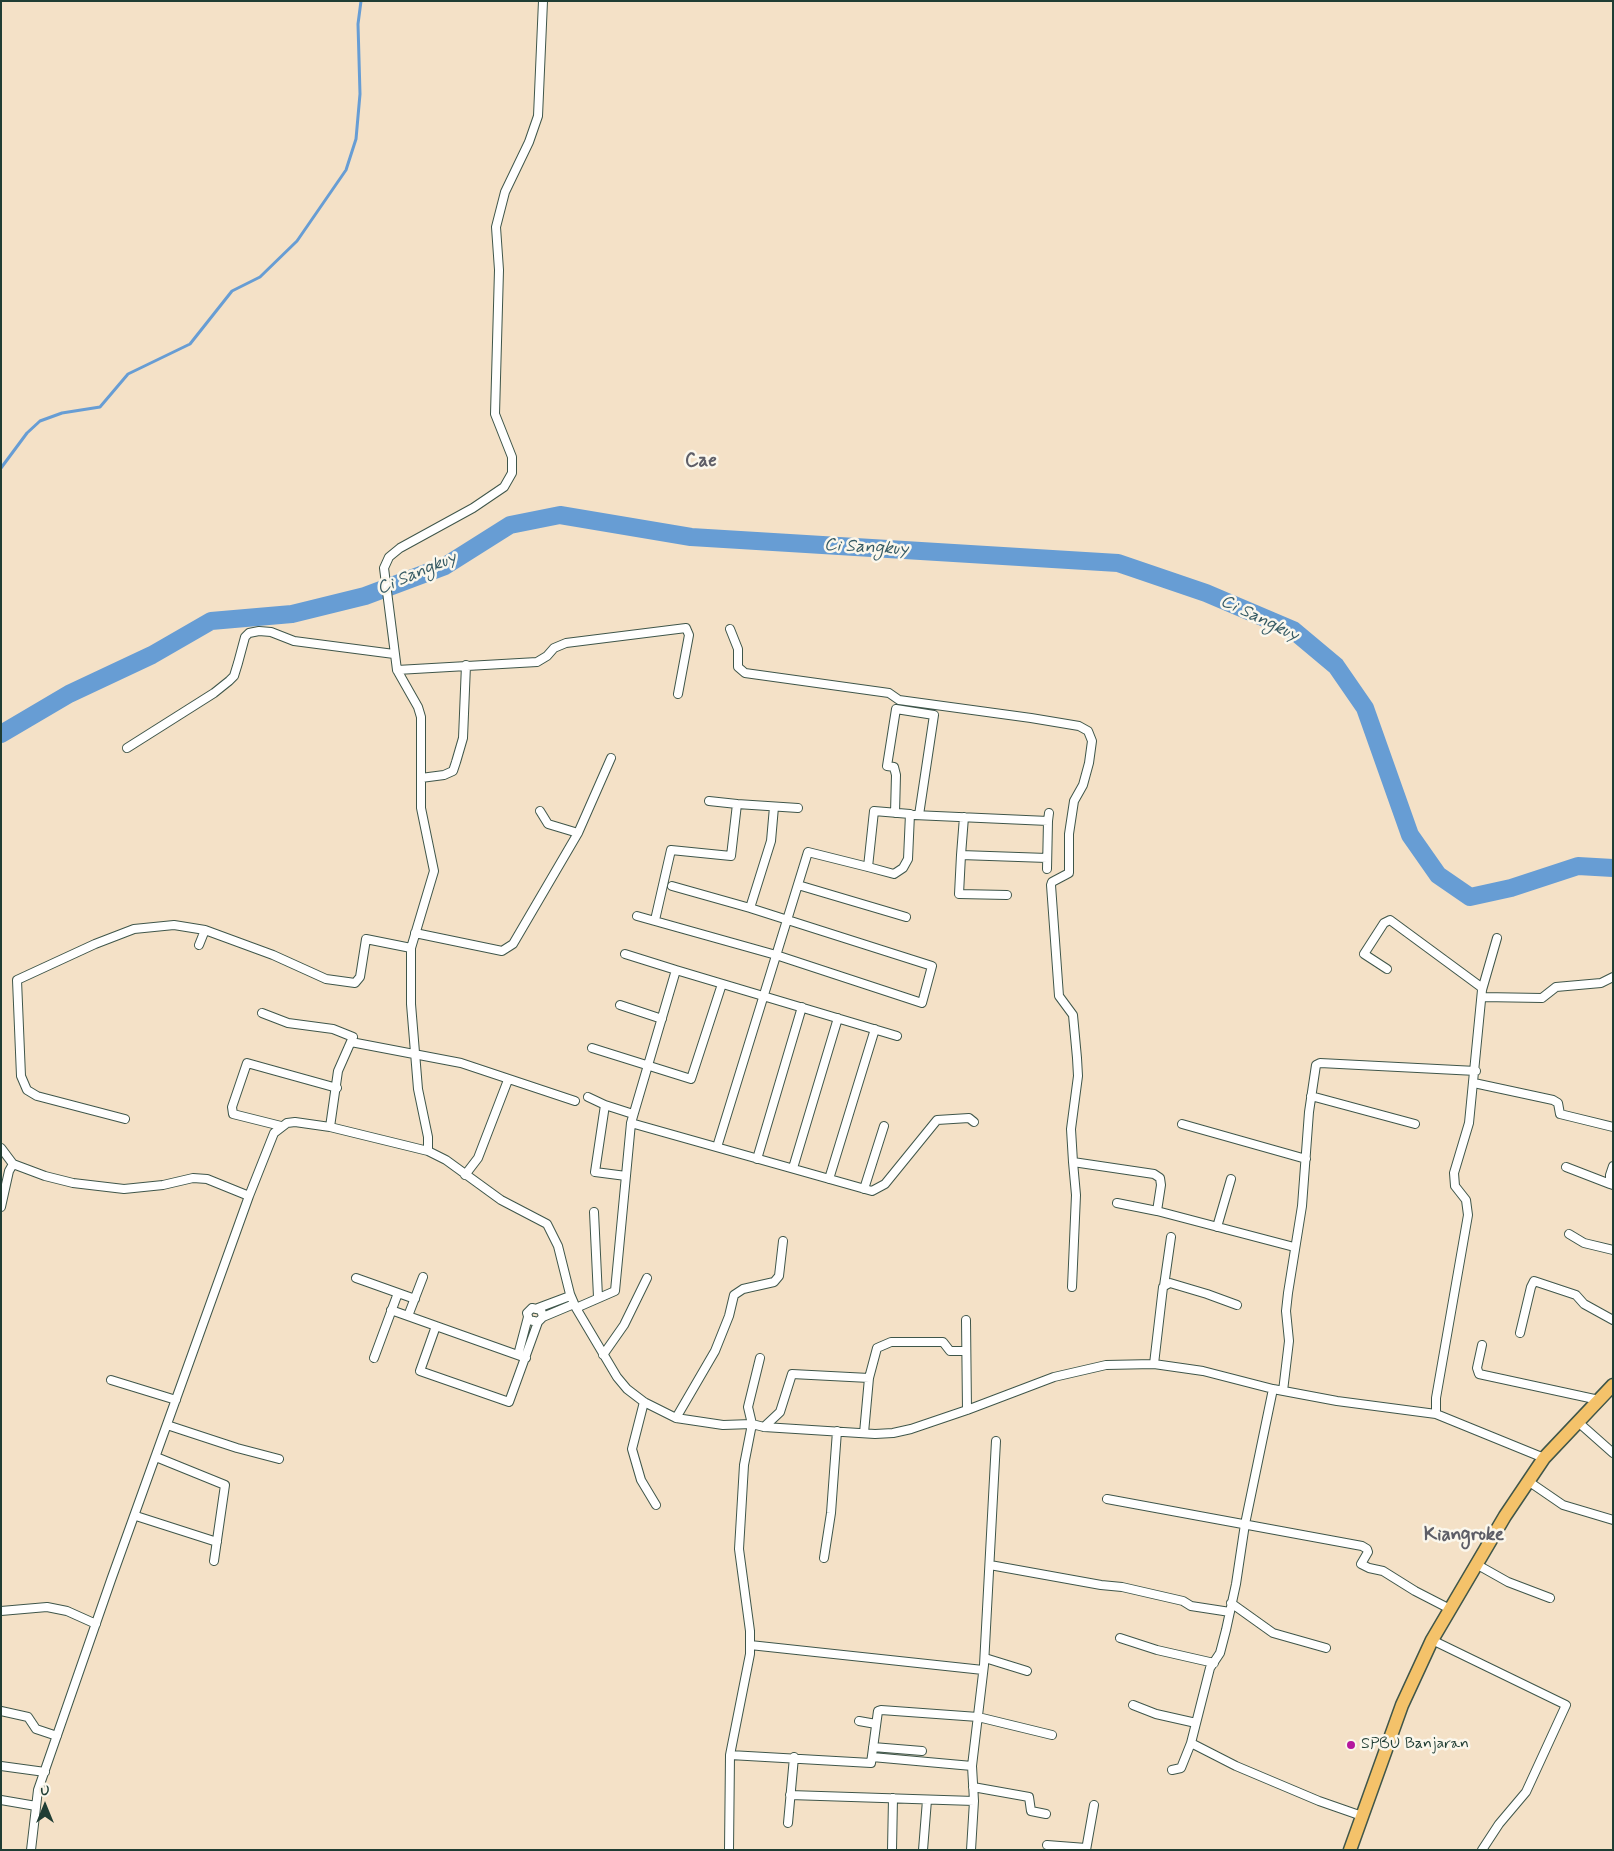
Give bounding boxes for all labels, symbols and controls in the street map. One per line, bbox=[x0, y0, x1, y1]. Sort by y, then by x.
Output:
district label: Cae bbox=[685, 451, 717, 473]
water label: Ci Sangkuy bbox=[823, 535, 909, 561]
water label: Ci Sangkuy bbox=[374, 548, 460, 600]
water label: Ci Sangkuy bbox=[1216, 591, 1302, 647]
district label: Kiangroke bbox=[1424, 1525, 1504, 1547]
place label: SPBU Banjaran bbox=[1361, 1735, 1469, 1755]
marker: SPBU Banjaran bbox=[1345, 1739, 1357, 1751]
north arrow bbox=[20, 1781, 70, 1831]
text: U bbox=[40, 1782, 50, 1800]

